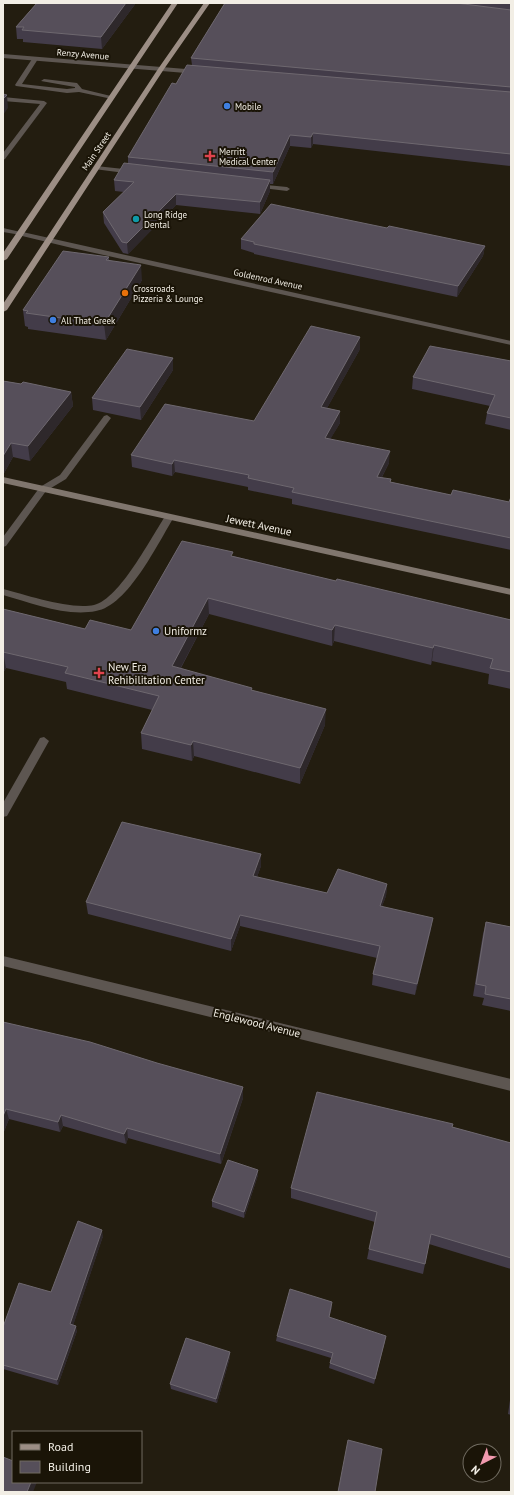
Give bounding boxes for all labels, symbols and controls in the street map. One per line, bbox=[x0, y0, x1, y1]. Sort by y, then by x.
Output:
street label: Renzy Avenue bbox=[56, 46, 110, 62]
marker: Mobile bbox=[222, 101, 232, 111]
place label: Mobile bbox=[235, 101, 262, 112]
street label: Main Street bbox=[79, 130, 113, 172]
place label: Merritt Medical Center bbox=[219, 146, 276, 167]
marker: Merritt Medical Center bbox=[204, 150, 216, 162]
place label: Long Ridge Dental bbox=[144, 209, 188, 230]
marker: Long Ridge Dental bbox=[131, 214, 141, 224]
street label: Goldenrod Avenue bbox=[232, 266, 304, 292]
place label: Crossroads Pizzeria & Lounge bbox=[133, 283, 204, 304]
marker: Crossroads Pizzeria & Lounge bbox=[120, 288, 130, 298]
marker: All That Greek bbox=[48, 315, 58, 325]
place label: All That Greek bbox=[61, 315, 116, 326]
street label: Jewett Avenue bbox=[224, 511, 293, 539]
place label: Uniformz bbox=[164, 624, 207, 638]
marker: Uniformz bbox=[151, 626, 161, 636]
place label: New Era Rehibilitation Center bbox=[108, 660, 205, 687]
marker: New Era Rehibilitation Center bbox=[93, 667, 105, 679]
street label: Englewood Avenue bbox=[212, 1005, 302, 1041]
legend bbox=[12, 1431, 142, 1483]
text: Road bbox=[48, 1439, 73, 1454]
north arrow bbox=[462, 1443, 502, 1483]
text: Building bbox=[48, 1459, 91, 1474]
text: N bbox=[468, 1463, 483, 1478]

